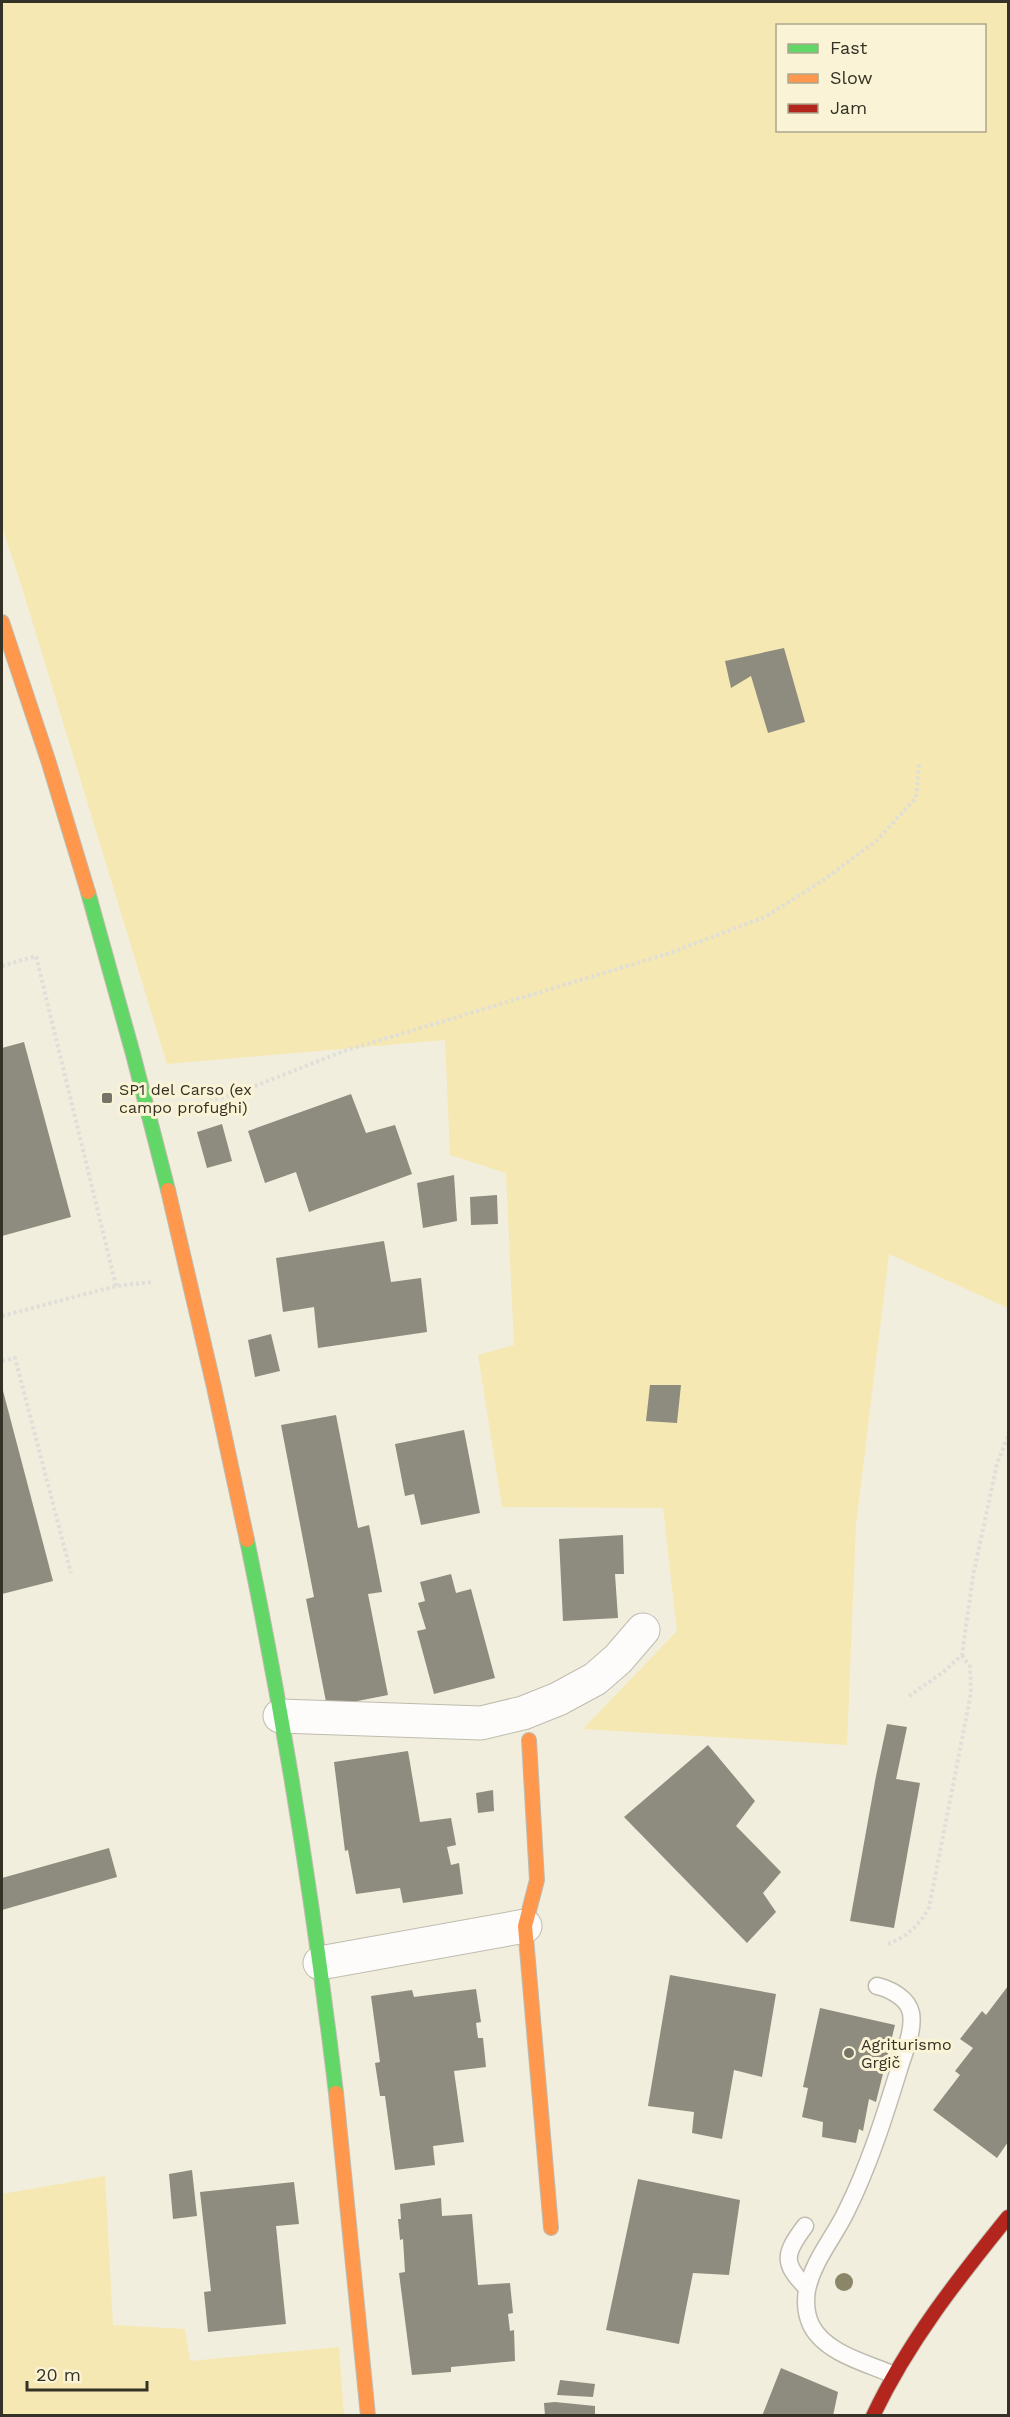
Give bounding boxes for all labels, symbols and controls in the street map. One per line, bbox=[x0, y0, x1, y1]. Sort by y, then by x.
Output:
legend bbox=[776, 24, 986, 132]
text: Fast bbox=[830, 37, 868, 58]
text: Slow bbox=[830, 67, 873, 88]
text: Jam bbox=[830, 97, 867, 118]
place label: SP1 del Carso (ex campo profughi) bbox=[119, 1080, 252, 1117]
marker: SP1 del Carso (ex campo profughi) bbox=[100, 1091, 114, 1105]
place label: Agriturismo Grgič bbox=[861, 2035, 952, 2072]
marker: Agriturismo Grgič bbox=[842, 2046, 856, 2060]
scale bar bbox=[27, 2354, 147, 2392]
text: 20 m bbox=[36, 2364, 81, 2385]

